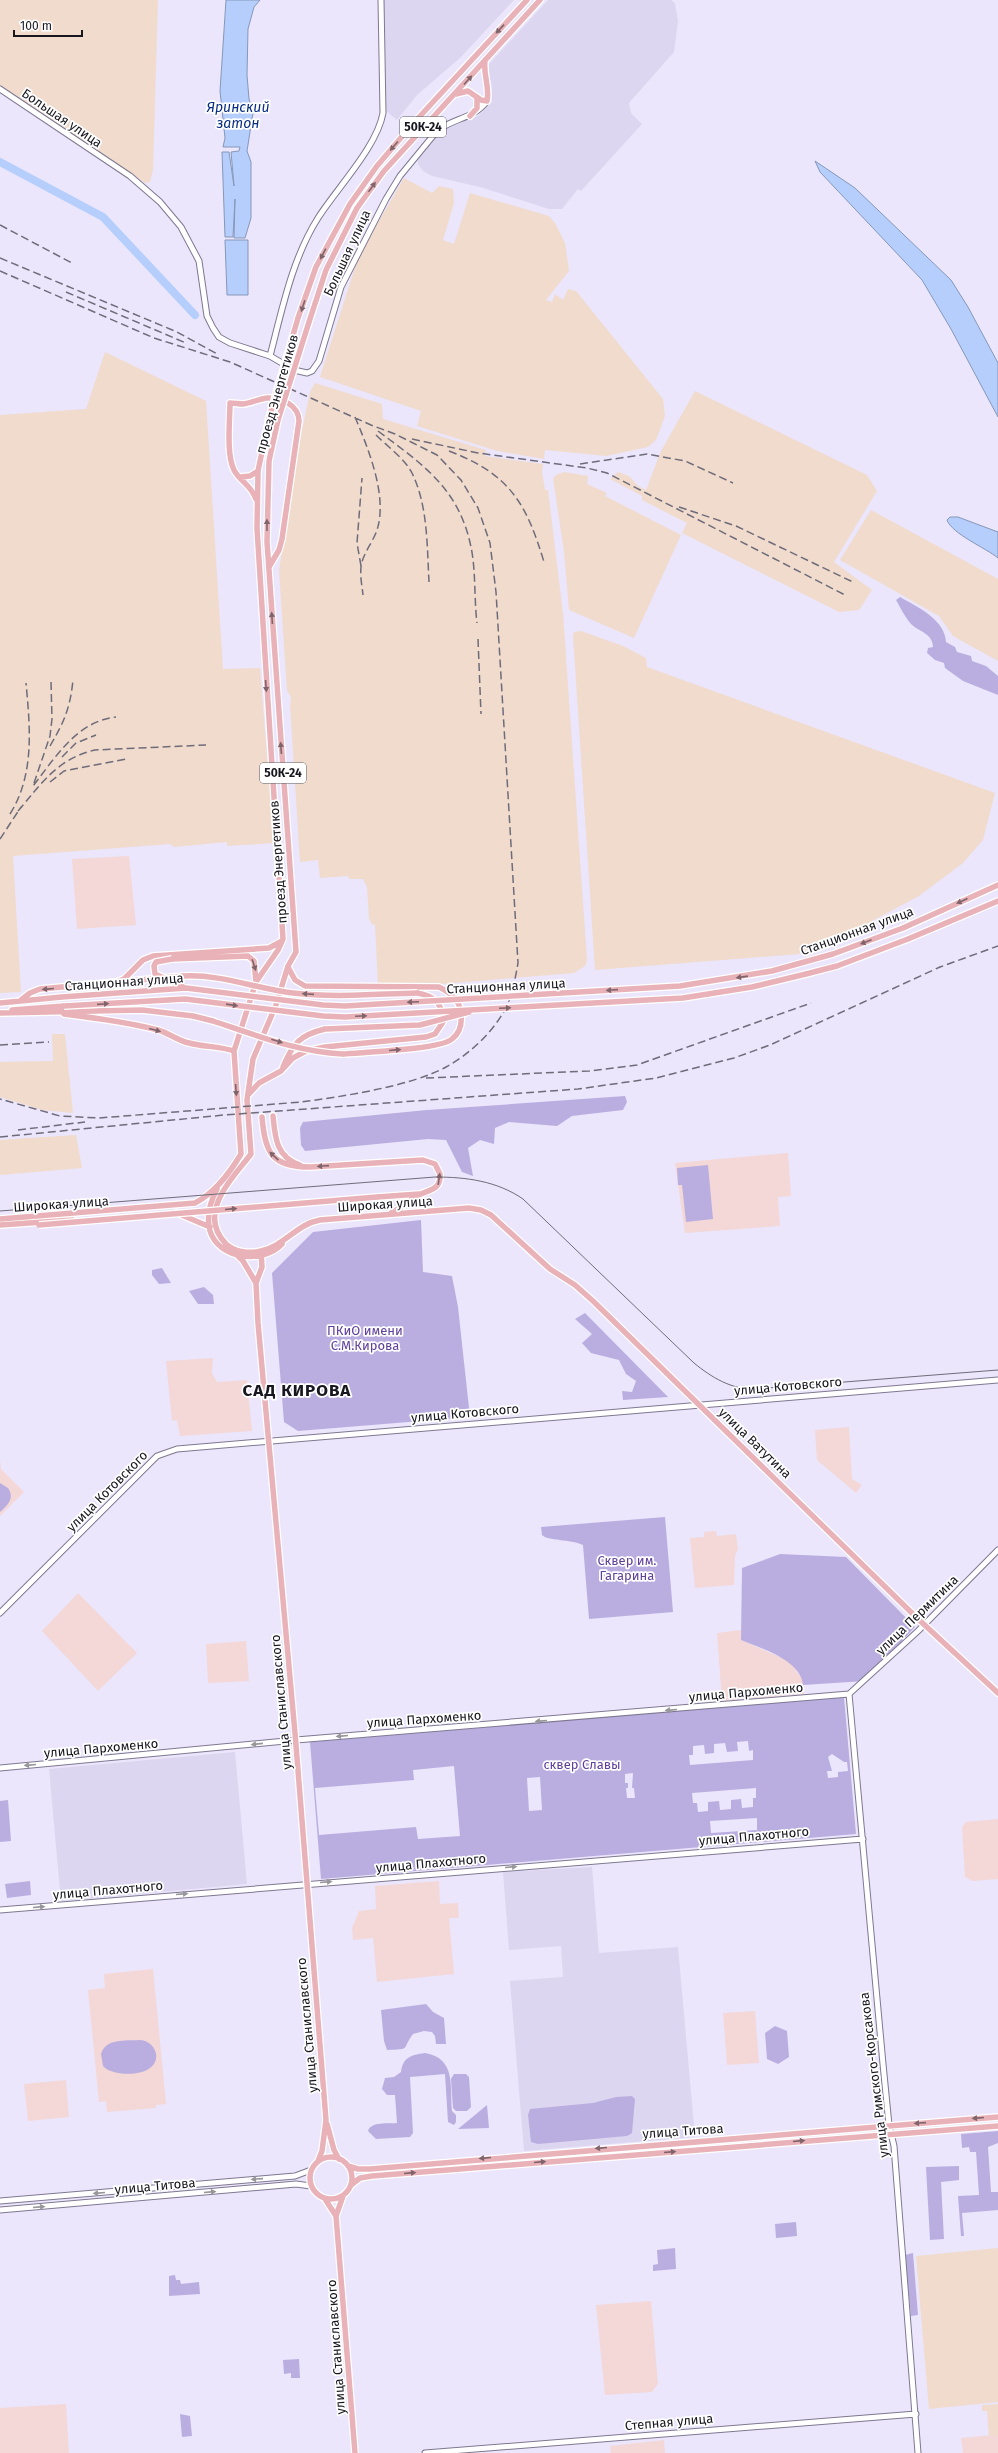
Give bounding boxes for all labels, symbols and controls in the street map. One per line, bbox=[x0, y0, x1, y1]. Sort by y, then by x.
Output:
scale bar bbox=[14, 12, 82, 38]
text: 100 m bbox=[20, 19, 52, 33]
one-way arrow bbox=[496, 24, 505, 34]
one-way arrow bbox=[463, 74, 472, 85]
street label: Большая улица bbox=[19, 86, 105, 150]
water label: Яринский затон bbox=[206, 99, 270, 132]
road number: 50К-24 bbox=[400, 117, 446, 137]
one-way arrow bbox=[390, 140, 399, 151]
one-way arrow bbox=[368, 182, 376, 192]
street label: Большая улица bbox=[320, 207, 374, 299]
one-way arrow bbox=[319, 248, 326, 259]
one-way arrow bbox=[299, 300, 305, 312]
street label: проезд Энергетиков bbox=[253, 333, 301, 455]
one-way arrow bbox=[264, 518, 270, 531]
one-way arrow bbox=[269, 612, 276, 624]
one-way arrow bbox=[263, 680, 270, 692]
one-way arrow bbox=[278, 742, 285, 754]
road number: 50К-24 bbox=[260, 763, 306, 783]
street label: проезд Энергетиков bbox=[266, 800, 290, 924]
one-way arrow bbox=[957, 898, 968, 904]
street label: Станционная улица bbox=[798, 904, 916, 958]
one-way arrow bbox=[860, 939, 872, 945]
one-way arrow bbox=[251, 959, 257, 971]
street label: Станционная улица bbox=[64, 970, 184, 994]
one-way arrow bbox=[736, 974, 748, 980]
street label: Станционная улица bbox=[446, 975, 566, 997]
one-way arrow bbox=[42, 985, 54, 992]
one-way arrow bbox=[606, 987, 618, 994]
one-way arrow bbox=[302, 991, 314, 998]
one-way arrow bbox=[407, 999, 419, 1006]
one-way arrow bbox=[97, 1000, 109, 1007]
one-way arrow bbox=[226, 1002, 238, 1008]
one-way arrow bbox=[499, 1004, 511, 1011]
one-way arrow bbox=[355, 1012, 367, 1019]
one-way arrow bbox=[150, 1027, 162, 1033]
one-way arrow bbox=[271, 1038, 283, 1044]
one-way arrow bbox=[389, 1046, 402, 1053]
one-way arrow bbox=[233, 1084, 240, 1096]
one-way arrow bbox=[269, 1152, 279, 1161]
one-way arrow bbox=[317, 1163, 329, 1170]
one-way arrow bbox=[436, 1172, 442, 1185]
street label: Широкая улица bbox=[13, 1193, 109, 1215]
street label: Широкая улица bbox=[337, 1193, 433, 1215]
one-way arrow bbox=[225, 1206, 237, 1213]
park label: ПКиО имени С.М.Кирова bbox=[327, 1323, 403, 1353]
street label: улица Котовского bbox=[733, 1374, 843, 1398]
district label: САД КИРОВА bbox=[243, 1380, 351, 1401]
street label: улица Котовского bbox=[410, 1401, 520, 1425]
street label: улица Ватутина bbox=[716, 1405, 794, 1481]
street label: улица Котовского bbox=[63, 1447, 151, 1535]
park label: Сквер им. Гагарина bbox=[597, 1553, 657, 1583]
street label: улица Пермитина bbox=[873, 1572, 961, 1658]
street label: улица Станиславского bbox=[268, 1634, 294, 1770]
street label: улица Пархоменко bbox=[688, 1680, 804, 1704]
one-way arrow bbox=[665, 1706, 677, 1713]
street label: улица Пархоменко bbox=[366, 1708, 482, 1730]
one-way arrow bbox=[535, 1718, 547, 1725]
one-way arrow bbox=[336, 1733, 348, 1740]
street label: улица Пархоменко bbox=[43, 1736, 159, 1760]
one-way arrow bbox=[251, 1741, 263, 1747]
park label: сквер Славы bbox=[543, 1757, 621, 1772]
one-way arrow bbox=[24, 1762, 36, 1768]
street label: улица Плахотного bbox=[698, 1824, 810, 1848]
street label: улица Плахотного bbox=[375, 1851, 487, 1875]
one-way arrow bbox=[505, 1864, 517, 1871]
street label: улица Плахотного bbox=[52, 1878, 164, 1902]
one-way arrow bbox=[320, 1879, 332, 1886]
one-way arrow bbox=[176, 1891, 188, 1898]
one-way arrow bbox=[33, 1903, 45, 1910]
street label: улица Станиславского bbox=[294, 1957, 320, 2093]
street label: улица Римского-Корсакова bbox=[856, 1991, 892, 2159]
one-way arrow bbox=[972, 2115, 984, 2122]
one-way arrow bbox=[914, 2119, 926, 2126]
street label: улица Титова bbox=[642, 2121, 724, 2141]
one-way arrow bbox=[793, 2138, 805, 2145]
one-way arrow bbox=[595, 2145, 607, 2152]
one-way arrow bbox=[663, 2148, 676, 2155]
one-way arrow bbox=[479, 2154, 491, 2161]
one-way arrow bbox=[534, 2159, 546, 2166]
one-way arrow bbox=[404, 2169, 416, 2176]
street label: улица Титова bbox=[114, 2175, 196, 2197]
one-way arrow bbox=[251, 2176, 263, 2183]
one-way arrow bbox=[204, 2188, 216, 2195]
one-way arrow bbox=[93, 2190, 105, 2196]
one-way arrow bbox=[33, 2204, 45, 2210]
street label: улица Станиславского bbox=[324, 2279, 348, 2415]
street label: Степная улица bbox=[624, 2411, 714, 2433]

